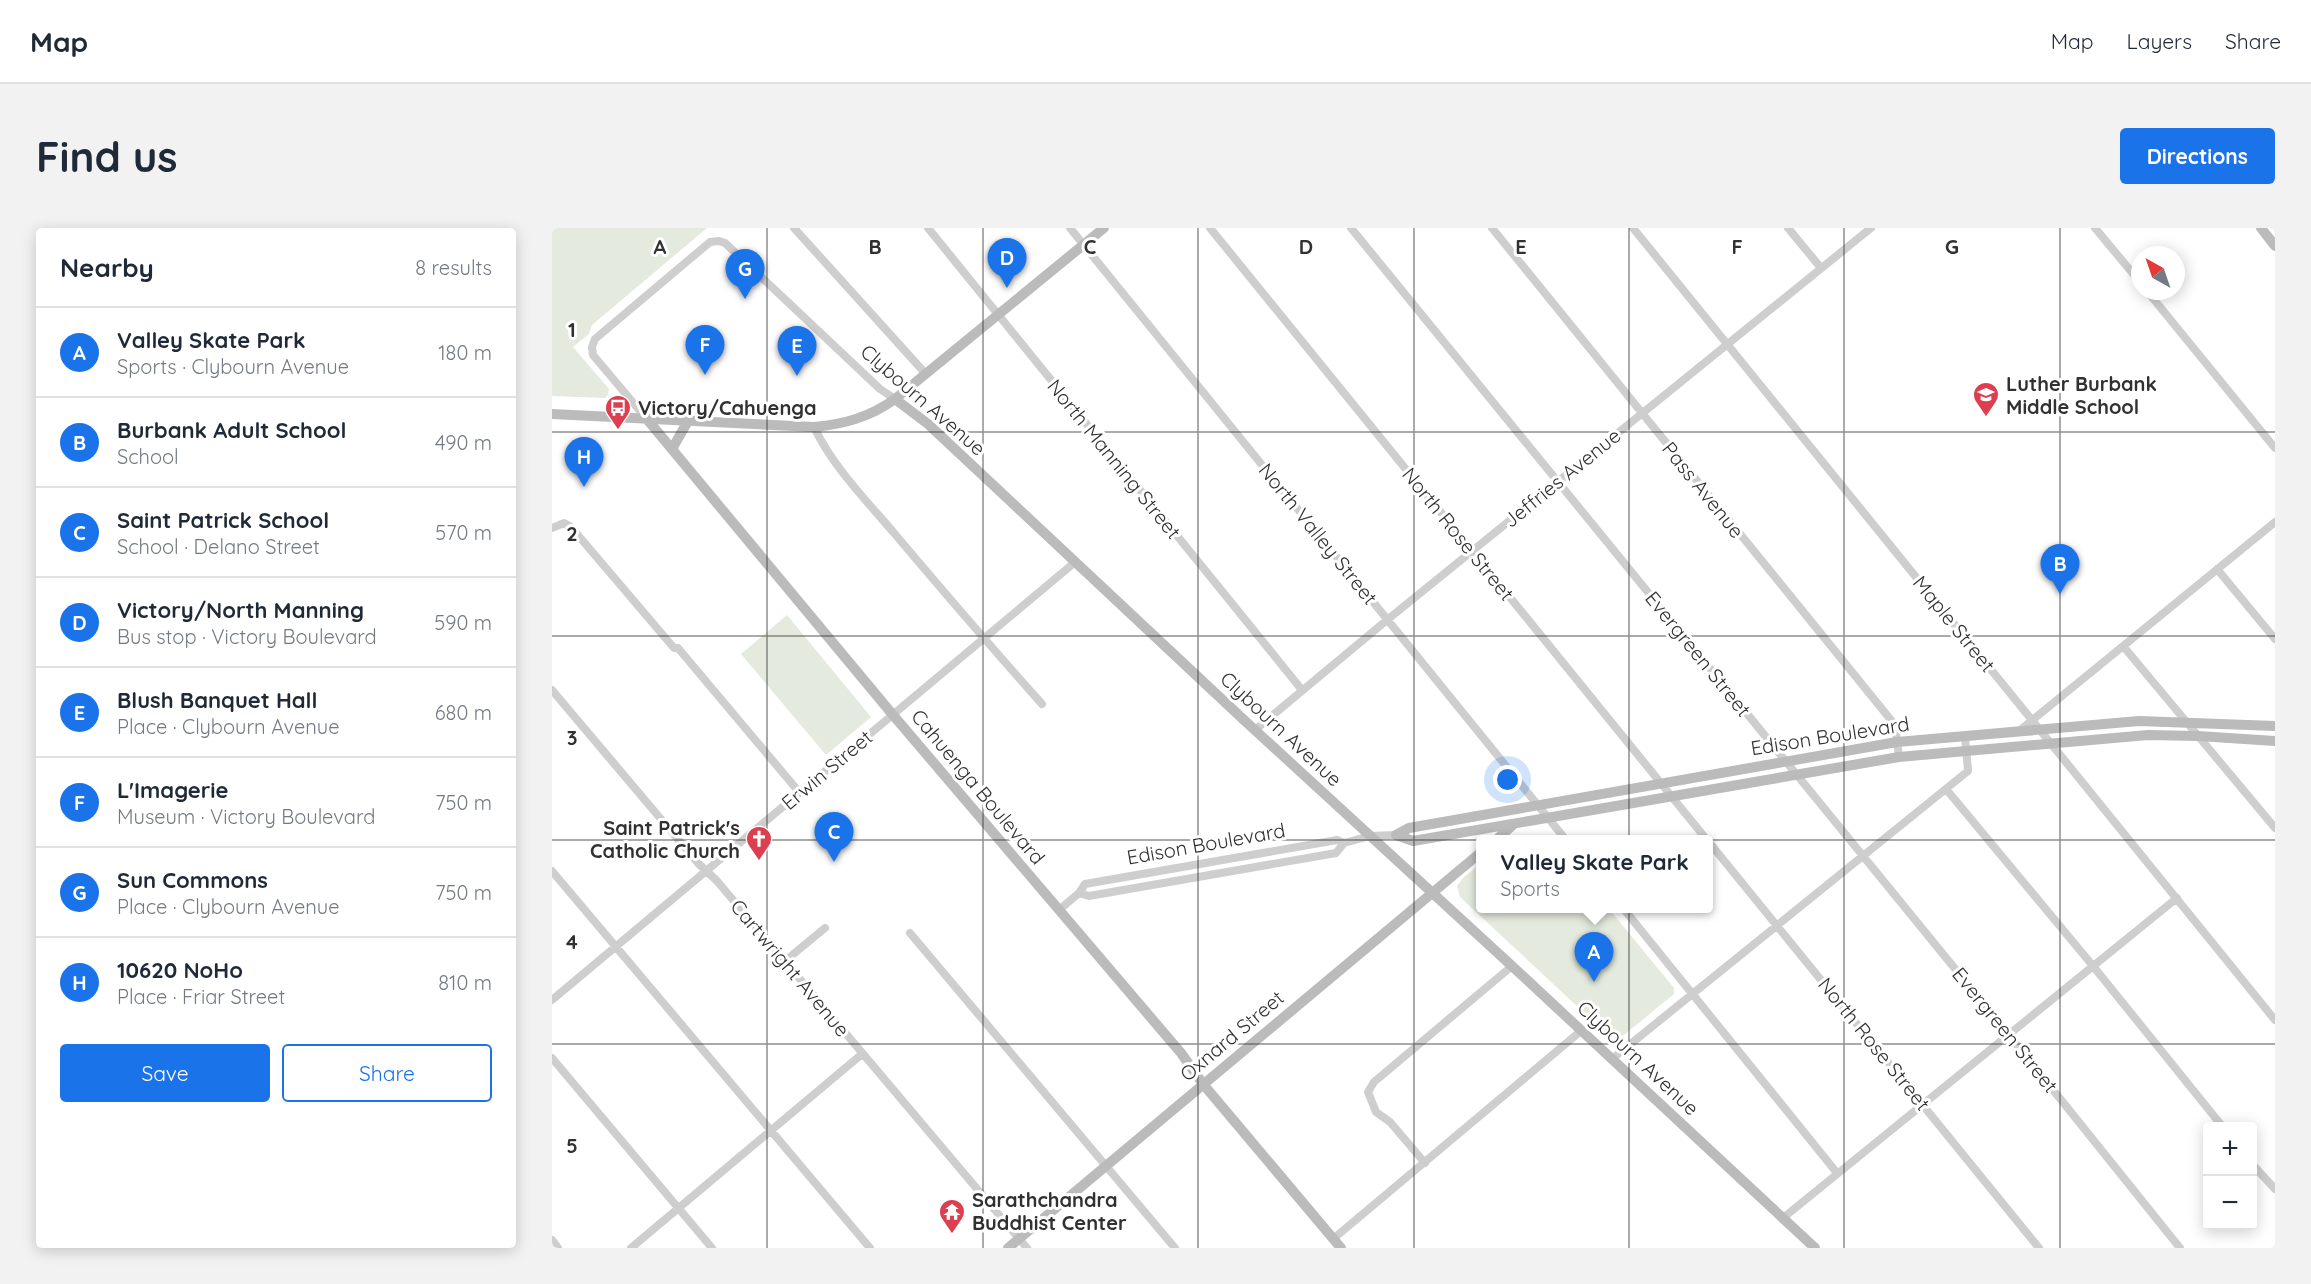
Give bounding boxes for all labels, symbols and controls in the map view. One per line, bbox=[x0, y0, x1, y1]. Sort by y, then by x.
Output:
text: Map bbox=[30, 24, 88, 59]
text: Map bbox=[2051, 28, 2094, 54]
text: Layers bbox=[2127, 28, 2192, 54]
text: Share bbox=[2225, 28, 2281, 54]
button: Directions bbox=[2120, 128, 2275, 184]
text: Find us bbox=[36, 130, 178, 183]
text: A bbox=[654, 234, 667, 259]
text: B bbox=[868, 234, 882, 259]
text: C bbox=[1084, 234, 1097, 259]
text: D bbox=[1299, 234, 1313, 259]
text: E bbox=[1515, 234, 1527, 259]
text: F bbox=[1731, 234, 1743, 259]
text: G bbox=[1945, 234, 1959, 259]
pin: D bbox=[988, 238, 1026, 288]
north arrow bbox=[2131, 246, 2185, 300]
pin: G bbox=[726, 250, 764, 299]
text: Nearby bbox=[60, 251, 154, 284]
text: 8 results bbox=[415, 255, 492, 280]
text: 1 bbox=[568, 317, 576, 342]
text: Valley Skate Park bbox=[117, 326, 306, 354]
pin: F bbox=[686, 326, 724, 375]
pin: E bbox=[778, 326, 816, 376]
street label: Clybourn Avenue bbox=[856, 339, 991, 461]
text: A bbox=[73, 340, 86, 365]
text: 180 m bbox=[438, 340, 492, 365]
text: Sports · Clybourn Avenue bbox=[117, 354, 349, 379]
place label: Luther Burbank Middle School bbox=[2006, 371, 2157, 419]
street label: North Manning Street bbox=[1042, 374, 1187, 544]
school or university icon: Luther Burbank Middle School bbox=[1971, 380, 2001, 418]
bus stop icon: Victory/Cahuenga bbox=[603, 393, 633, 431]
place label: Victory/Cahuenga bbox=[638, 395, 817, 420]
text: Burbank Adult School bbox=[117, 416, 346, 444]
street label: Jeffries Avenue bbox=[1498, 423, 1625, 533]
text: B bbox=[73, 430, 86, 455]
text: 490 m bbox=[435, 430, 492, 455]
street label: Pass Avenue bbox=[1657, 437, 1750, 543]
pin: H bbox=[564, 438, 603, 487]
text: School bbox=[117, 444, 179, 469]
street label: North Valley Street bbox=[1254, 458, 1383, 610]
street label: North Rose Street bbox=[1397, 462, 1520, 605]
text: Saint Patrick School bbox=[117, 506, 329, 534]
text: C bbox=[73, 520, 86, 545]
text: 570 m bbox=[435, 520, 492, 545]
text: 2 bbox=[566, 521, 578, 546]
text: School · Delano Street bbox=[117, 534, 320, 559]
pin: B bbox=[2040, 544, 2080, 594]
street label: Maple Street bbox=[1908, 571, 2001, 677]
street label: Evergreen Street bbox=[1640, 586, 1757, 722]
text: Victory/North Manning bbox=[117, 596, 364, 624]
text: D bbox=[72, 610, 87, 635]
text: 590 m bbox=[434, 610, 492, 635]
text: Bus stop · Victory Boulevard bbox=[117, 624, 377, 649]
street label: Clybourn Avenue bbox=[1215, 666, 1347, 791]
text: Blush Banquet Hall bbox=[117, 686, 317, 714]
text: E bbox=[74, 700, 85, 725]
text: 680 m bbox=[435, 700, 492, 725]
street label: Cahuenga Boulevard bbox=[906, 704, 1051, 869]
street label: Edison Boulevard bbox=[1749, 711, 1911, 760]
text: Place · Clybourn Avenue bbox=[117, 714, 340, 739]
street label: Erwin Street bbox=[776, 724, 877, 815]
text: 3 bbox=[567, 725, 577, 750]
your location bbox=[1493, 765, 1522, 794]
text: L'Imagerie bbox=[117, 776, 228, 804]
text: F bbox=[74, 790, 85, 815]
text: 750 m bbox=[435, 790, 492, 815]
text: Museum · Victory Boulevard bbox=[117, 804, 375, 829]
pin: C bbox=[814, 812, 854, 862]
place label: Saint Patrick's Catholic Church bbox=[590, 815, 740, 863]
street label: Edison Boulevard bbox=[1125, 817, 1287, 870]
church icon: Saint Patrick's Catholic Church bbox=[744, 824, 774, 862]
popup bbox=[1476, 835, 1713, 913]
text: Valley Skate Park bbox=[1500, 848, 1689, 876]
text: Sun Commons bbox=[117, 866, 268, 894]
text: Sports bbox=[1500, 876, 1560, 901]
text: G bbox=[73, 880, 86, 905]
text: 750 m bbox=[435, 880, 492, 905]
text: Place · Clybourn Avenue bbox=[117, 894, 340, 919]
street label: Cartwright Avenue bbox=[726, 894, 855, 1042]
text: 4 bbox=[566, 929, 578, 954]
pin: A bbox=[1574, 932, 1614, 982]
text: 10620 NoHo bbox=[117, 956, 243, 984]
street label: Evergreen Street bbox=[1947, 962, 2064, 1098]
text: H bbox=[72, 970, 87, 995]
text: 810 m bbox=[438, 970, 492, 995]
street label: North Rose Street bbox=[1813, 972, 1936, 1115]
text: Place · Friar Street bbox=[117, 984, 285, 1009]
street label: Oxnard Street bbox=[1175, 985, 1289, 1086]
street label: Clybourn Avenue bbox=[1572, 995, 1704, 1120]
button: Save bbox=[60, 1044, 270, 1102]
button: Share bbox=[282, 1044, 492, 1102]
map controls bbox=[2203, 1122, 2257, 1230]
button: + bbox=[2203, 1122, 2257, 1176]
text: 5 bbox=[566, 1133, 578, 1158]
button: − bbox=[2203, 1176, 2257, 1230]
place label: Sarathchandra Buddhist Center bbox=[972, 1187, 1127, 1235]
temple icon: Sarathchandra Buddhist Center bbox=[937, 1197, 967, 1235]

